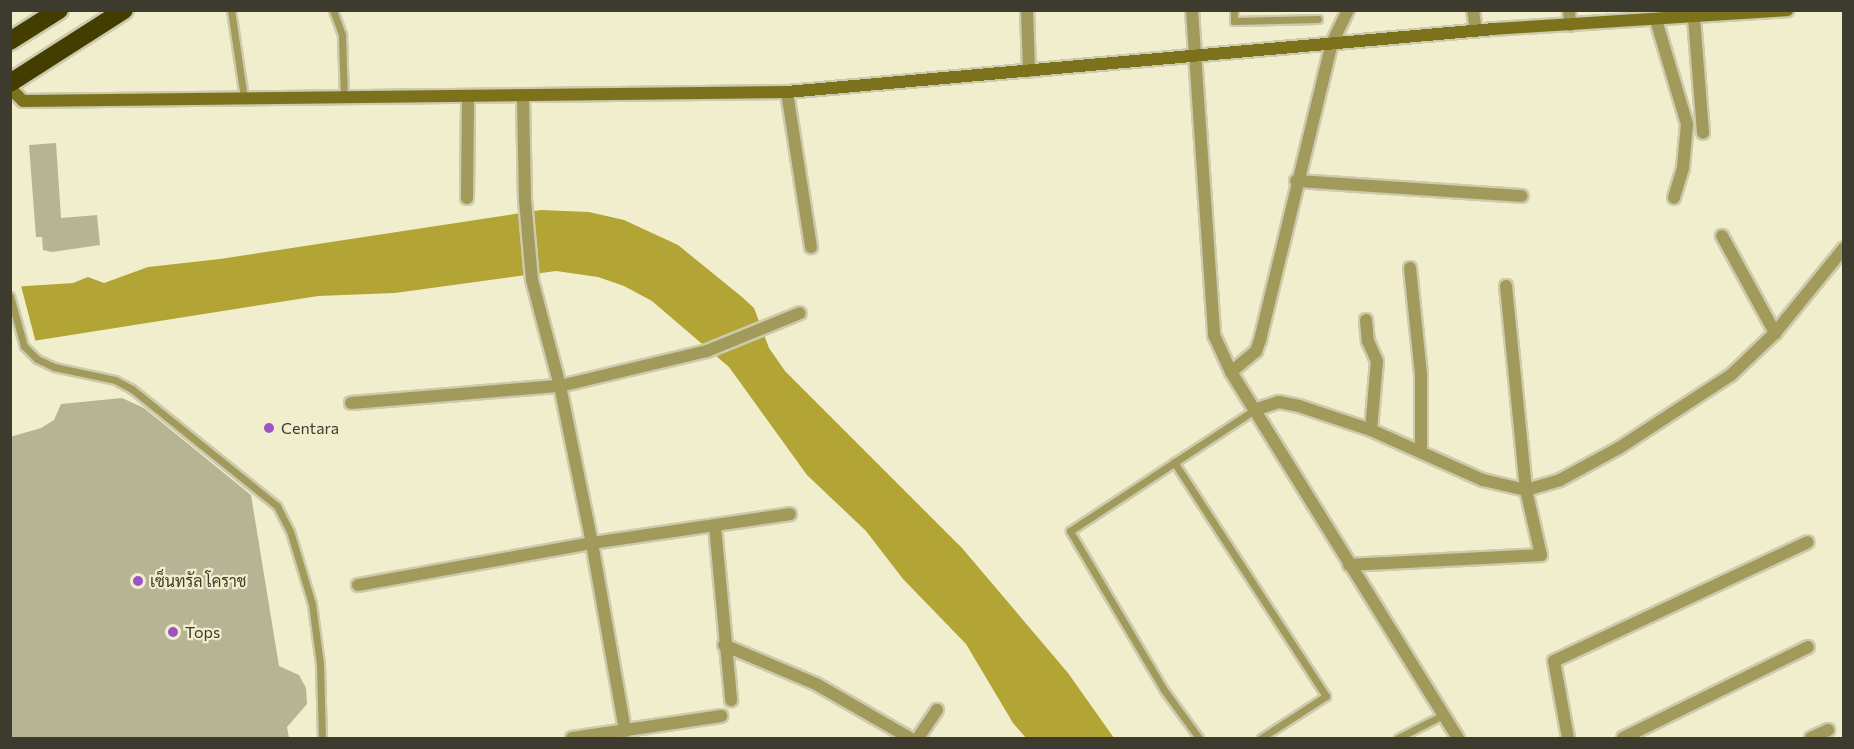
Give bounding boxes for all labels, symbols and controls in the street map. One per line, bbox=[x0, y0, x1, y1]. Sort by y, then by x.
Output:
place label: Centara bbox=[281, 418, 339, 438]
marker: Centara bbox=[262, 421, 276, 435]
place label: เซ็นทรัล โคราช bbox=[150, 571, 247, 591]
marker: เซ็นทรัล โคราช bbox=[131, 574, 145, 588]
place label: Tops bbox=[185, 622, 220, 642]
marker: Tops bbox=[166, 625, 180, 639]

